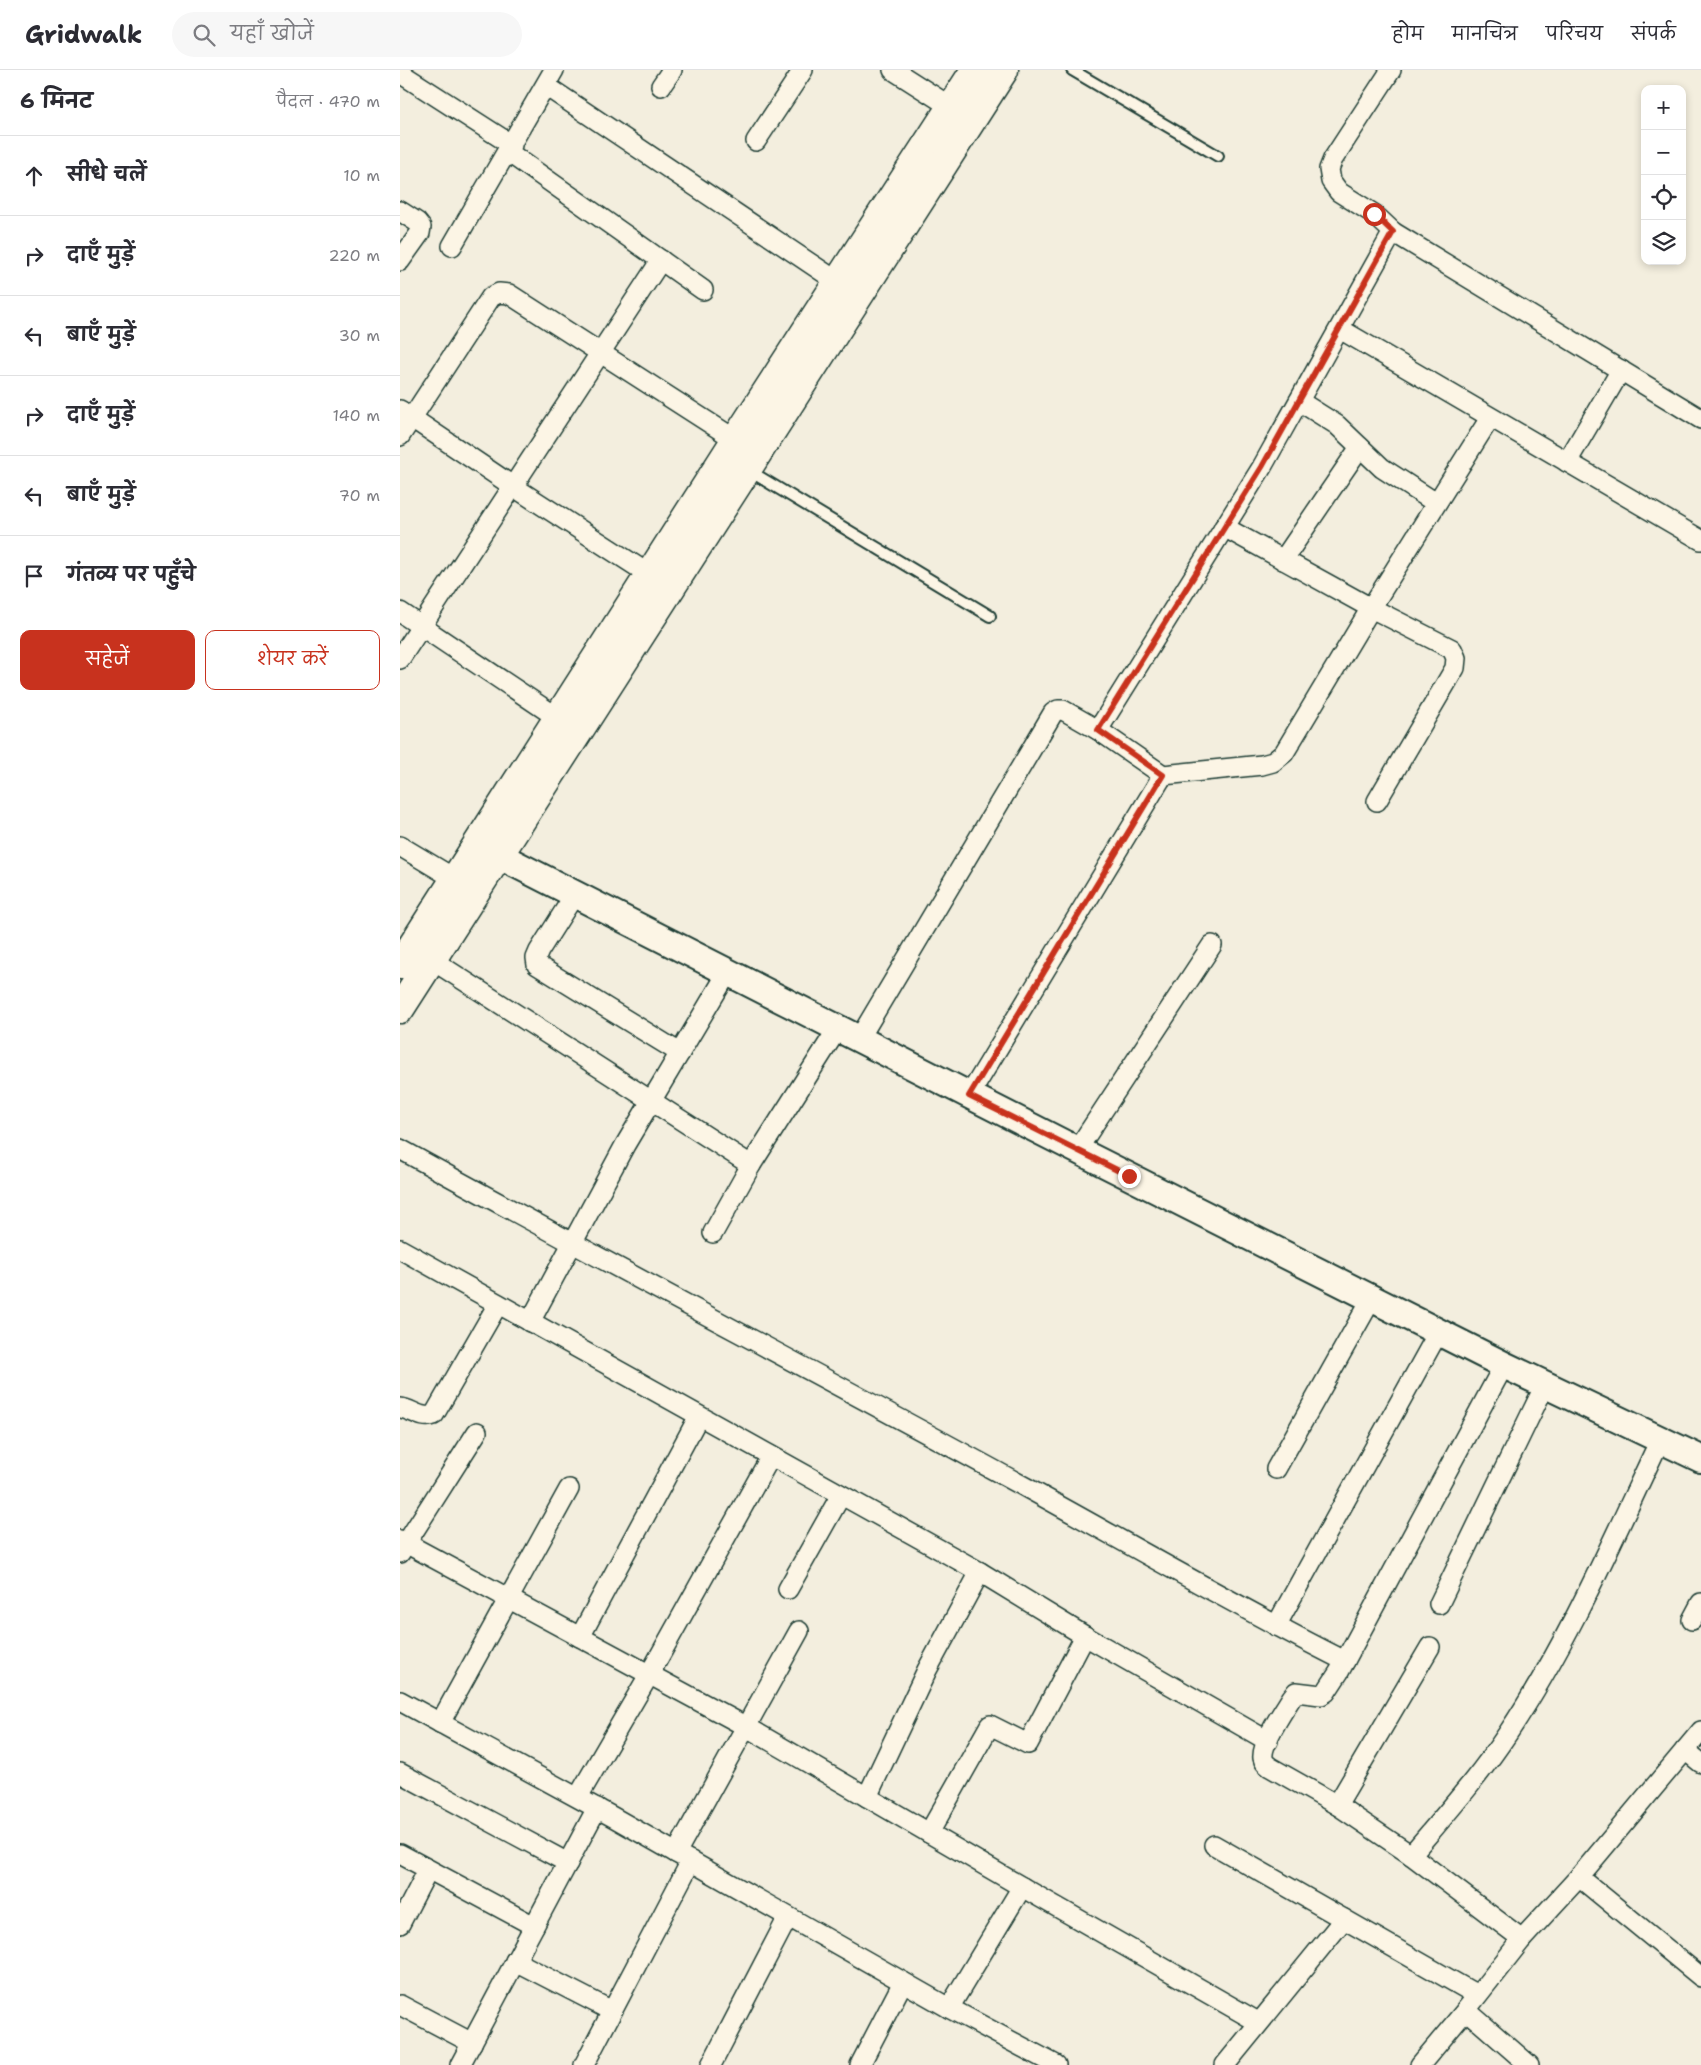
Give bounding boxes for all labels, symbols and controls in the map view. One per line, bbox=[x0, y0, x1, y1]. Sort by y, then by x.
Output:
search box bbox=[172, 12, 522, 57]
text: Gridwalk bbox=[25, 19, 142, 51]
icon: search bbox=[190, 21, 218, 49]
text: यहाँ खोजें bbox=[230, 21, 314, 46]
text: होम bbox=[1392, 22, 1424, 46]
text: मानचित्र bbox=[1452, 22, 1518, 46]
text: परिचय bbox=[1546, 22, 1603, 46]
text: संपर्क bbox=[1631, 22, 1676, 46]
map controls bbox=[1641, 85, 1686, 265]
button: + bbox=[1641, 85, 1686, 130]
text: 6 मिनट bbox=[20, 87, 93, 115]
text: पैदल · 470 m bbox=[276, 91, 380, 112]
button: − bbox=[1641, 130, 1686, 175]
icon: ahead bbox=[20, 162, 48, 190]
text: सीधे चलें bbox=[67, 162, 146, 187]
text: 10 m bbox=[343, 165, 380, 186]
button: locate bbox=[1641, 175, 1686, 220]
route start bbox=[1363, 203, 1386, 226]
button: layers bbox=[1641, 220, 1686, 265]
icon: right bbox=[20, 242, 48, 270]
text: दाएँ मुड़ें bbox=[67, 242, 135, 267]
text: 220 m bbox=[328, 245, 380, 266]
icon: left bbox=[20, 322, 48, 350]
text: बाएँ मुड़ें bbox=[67, 322, 135, 347]
text: 30 m bbox=[339, 325, 380, 346]
icon: right bbox=[20, 402, 48, 430]
text: दाएँ मुड़ें bbox=[67, 402, 135, 427]
text: 140 m bbox=[333, 405, 380, 426]
icon: left bbox=[20, 482, 48, 510]
text: बाएँ मुड़ें bbox=[67, 482, 135, 507]
text: 70 m bbox=[339, 485, 380, 506]
icon: arrive bbox=[20, 562, 48, 590]
text: गंतव्य पर पहुँचे bbox=[67, 562, 196, 587]
button: सहेजें bbox=[20, 630, 195, 690]
button: शेयर करें bbox=[205, 630, 380, 690]
route end bbox=[1118, 1165, 1141, 1188]

